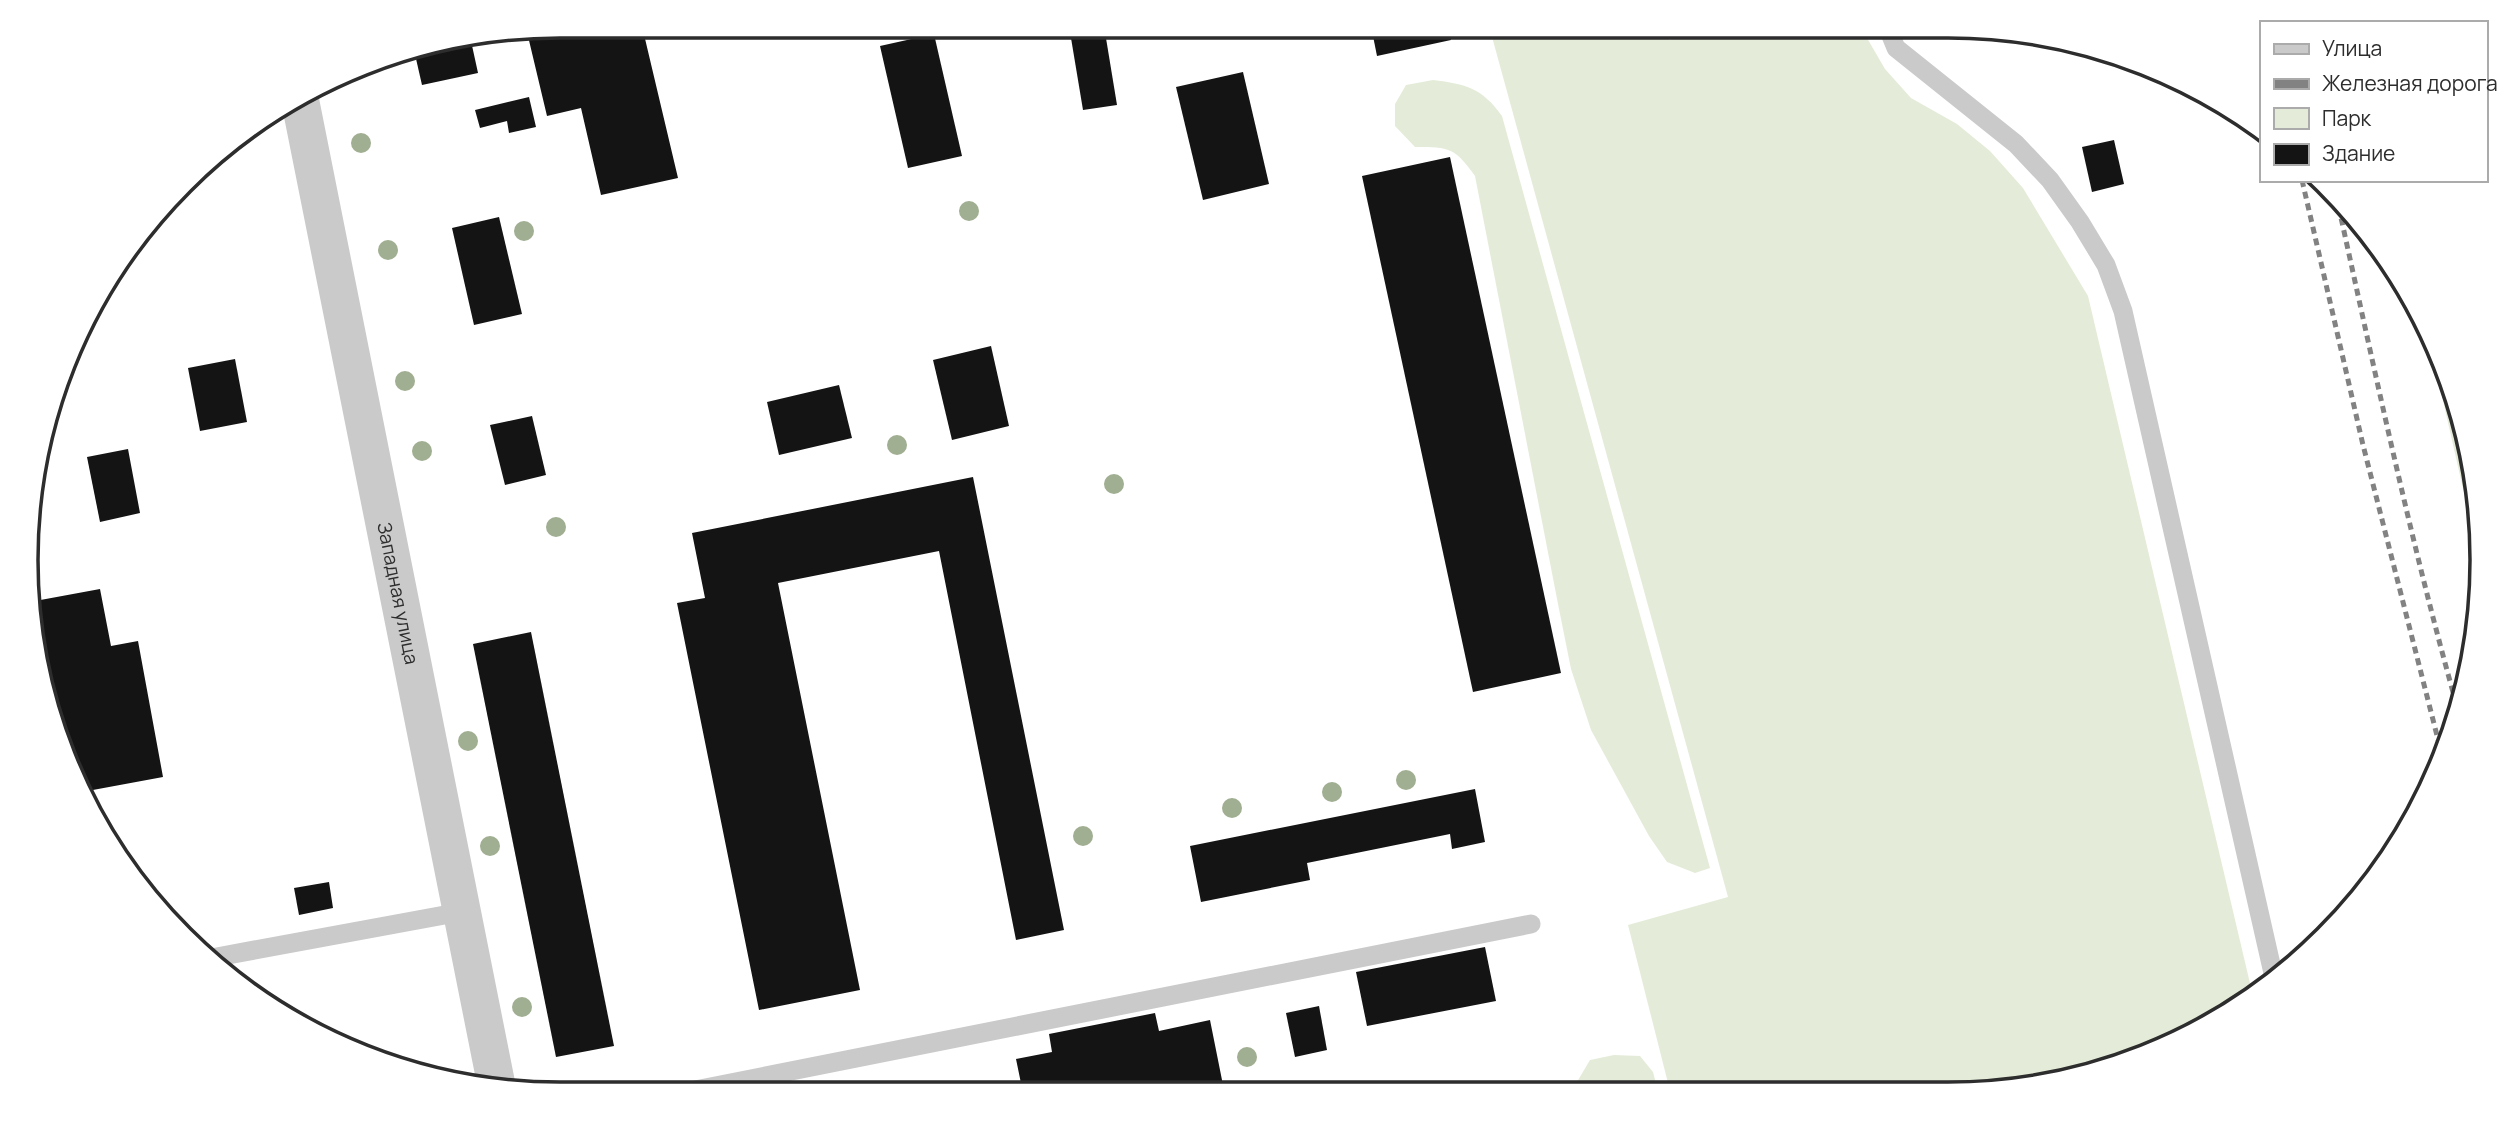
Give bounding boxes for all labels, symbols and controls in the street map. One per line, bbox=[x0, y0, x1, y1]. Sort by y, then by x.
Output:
legend bbox=[2260, 21, 2487, 182]
text: Улица bbox=[2322, 34, 2382, 62]
text: Железная дорога bbox=[2322, 69, 2498, 97]
text: Парк bbox=[2322, 104, 2372, 132]
text: Здание bbox=[2322, 139, 2395, 167]
street label: Западная улица bbox=[371, 520, 425, 667]

